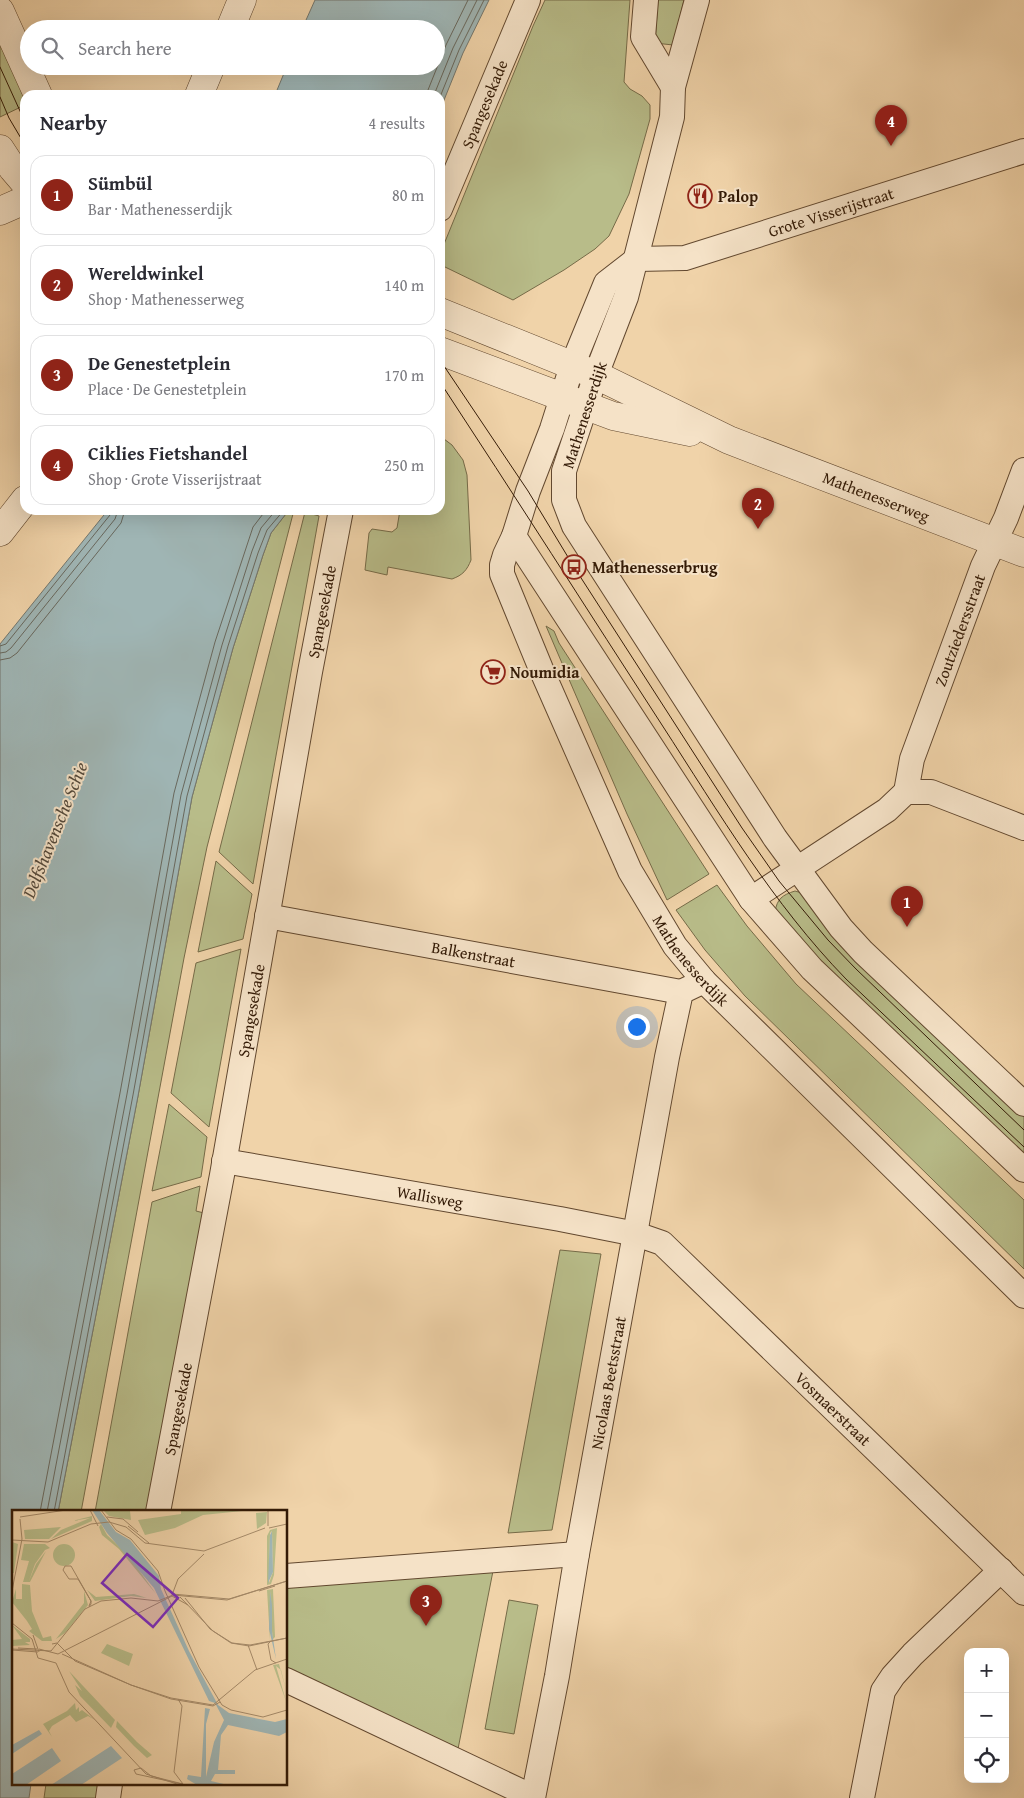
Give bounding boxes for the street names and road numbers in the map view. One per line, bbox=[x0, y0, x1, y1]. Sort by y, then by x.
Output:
street label: Spangesekade bbox=[455, 56, 514, 152]
street label: Grote Visserijstraat bbox=[765, 181, 897, 243]
street label: Mathenesserdijk bbox=[555, 357, 613, 472]
street label: Mathenesserweg bbox=[819, 465, 933, 528]
street label: Spangesekade bbox=[301, 563, 342, 660]
street label: Zoutziedersstraat bbox=[928, 570, 991, 690]
street label: Mathenesserdijk bbox=[647, 910, 735, 1012]
street label: Balkenstraat bbox=[430, 934, 518, 973]
street label: Spangesekade bbox=[231, 962, 271, 1059]
street label: Wallisweg bbox=[395, 1179, 465, 1214]
street label: Nicolaas Beetsstraat bbox=[584, 1314, 632, 1451]
street label: Spangesekade bbox=[157, 1360, 198, 1457]
street label: Vosmaerstraat bbox=[790, 1366, 877, 1451]

